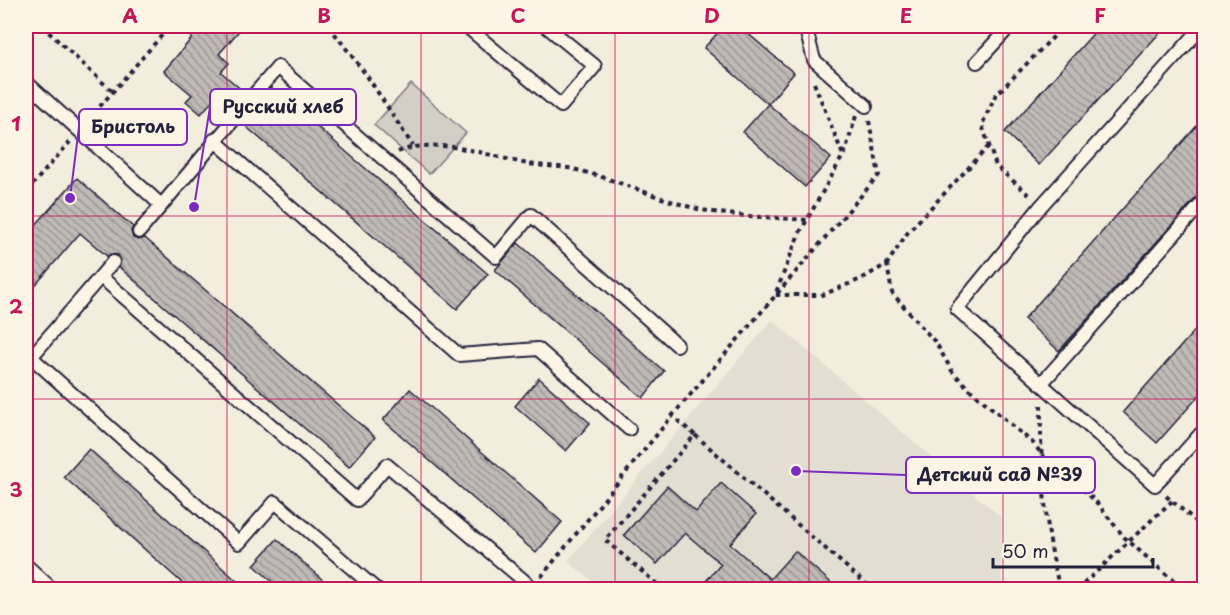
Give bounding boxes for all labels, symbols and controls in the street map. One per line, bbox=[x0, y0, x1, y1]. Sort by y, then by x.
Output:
text: A bbox=[122, 0, 138, 30]
text: B bbox=[317, 0, 331, 30]
text: C bbox=[510, 0, 526, 30]
text: D bbox=[704, 0, 720, 30]
text: E bbox=[900, 0, 912, 30]
text: F bbox=[1094, 0, 1106, 30]
callout: Русский хлеб bbox=[210, 89, 356, 125]
text: Русский хлеб bbox=[223, 92, 343, 119]
text: 1 bbox=[11, 108, 21, 138]
callout: Бристоль bbox=[79, 109, 187, 145]
text: Бристоль bbox=[91, 112, 175, 139]
text: 2 bbox=[9, 291, 23, 321]
callout: Детский сад №39 bbox=[906, 457, 1095, 493]
text: Детский сад №39 bbox=[917, 460, 1083, 487]
text: 3 bbox=[9, 474, 23, 504]
scale bar bbox=[993, 531, 1154, 569]
text: 50 m bbox=[1002, 537, 1049, 564]

